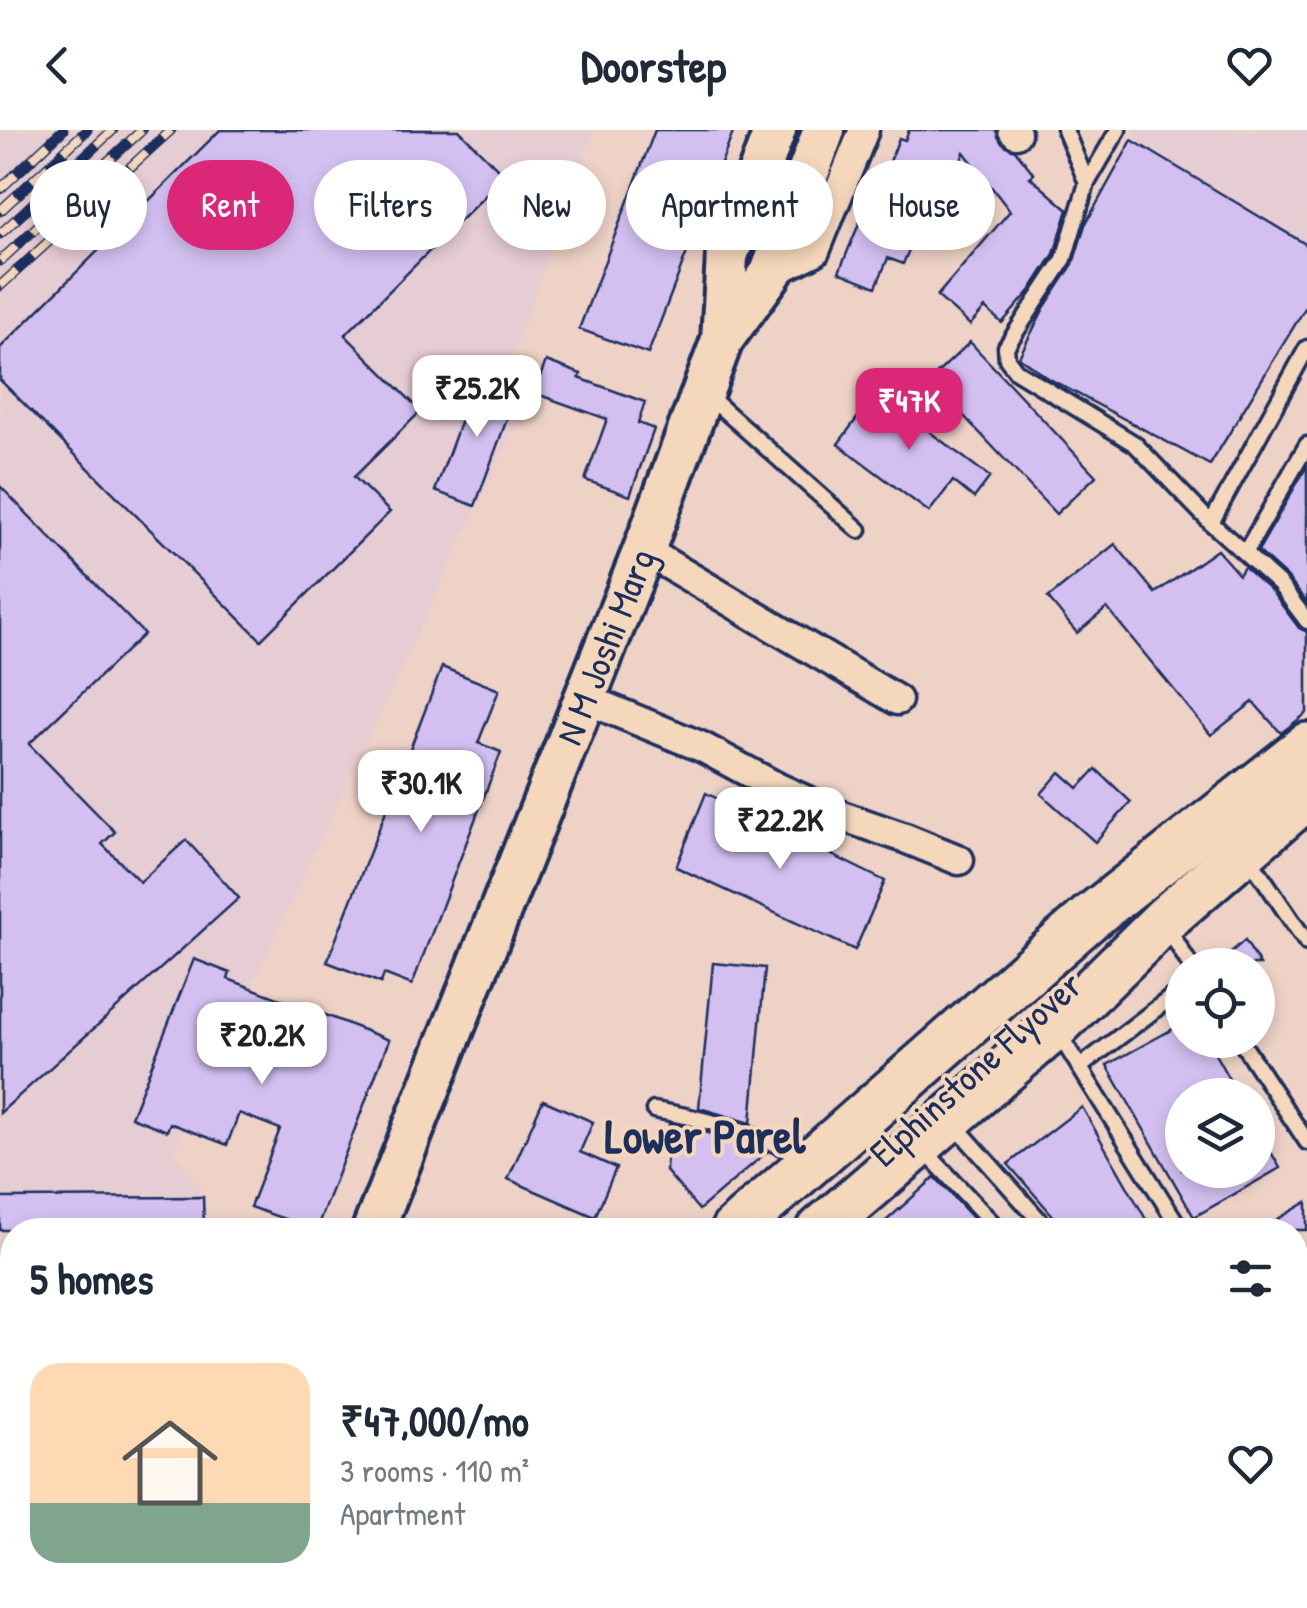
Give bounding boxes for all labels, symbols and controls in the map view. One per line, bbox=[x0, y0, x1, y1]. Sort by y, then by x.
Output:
text: Doorstep bbox=[581, 35, 726, 96]
icon: back bbox=[30, 38, 85, 93]
icon: heart bbox=[1222, 38, 1277, 93]
chip: Buy bbox=[30, 160, 147, 250]
chip: Rent bbox=[167, 160, 294, 250]
chip: Filters bbox=[314, 160, 467, 250]
chip: New bbox=[487, 160, 606, 250]
chip: Apartment bbox=[626, 160, 833, 250]
chip: House bbox=[853, 160, 995, 250]
pin: ₹25.2K bbox=[396, 355, 558, 440]
text: ₹25.2K bbox=[434, 366, 520, 409]
pin: ₹47K bbox=[850, 368, 968, 453]
text: ₹47K bbox=[878, 379, 940, 422]
street label: N M Joshi Marg bbox=[542, 541, 667, 752]
pin: ₹30.1K bbox=[340, 750, 502, 835]
text: ₹30.1K bbox=[380, 761, 462, 804]
pin: ₹22.2K bbox=[699, 787, 861, 872]
text: ₹22.2K bbox=[737, 798, 823, 841]
map controls bbox=[1165, 948, 1275, 1188]
button: locate bbox=[1165, 948, 1275, 1058]
street label: Elphinstone Flyover bbox=[858, 958, 1093, 1178]
pin: ₹20.2K bbox=[181, 1002, 343, 1087]
text: ₹20.2K bbox=[219, 1013, 305, 1056]
button: layers bbox=[1165, 1078, 1275, 1188]
district label: Lower Parel bbox=[605, 1103, 806, 1168]
text: 5 homes bbox=[30, 1250, 153, 1307]
icon: filters bbox=[1223, 1251, 1278, 1306]
text: ₹47,000/mo bbox=[340, 1392, 529, 1449]
icon: home bbox=[110, 1403, 230, 1523]
icon: heart bbox=[1223, 1436, 1278, 1491]
text: 3 rooms · 110 m² bbox=[340, 1449, 529, 1492]
text: Apartment bbox=[340, 1492, 465, 1535]

